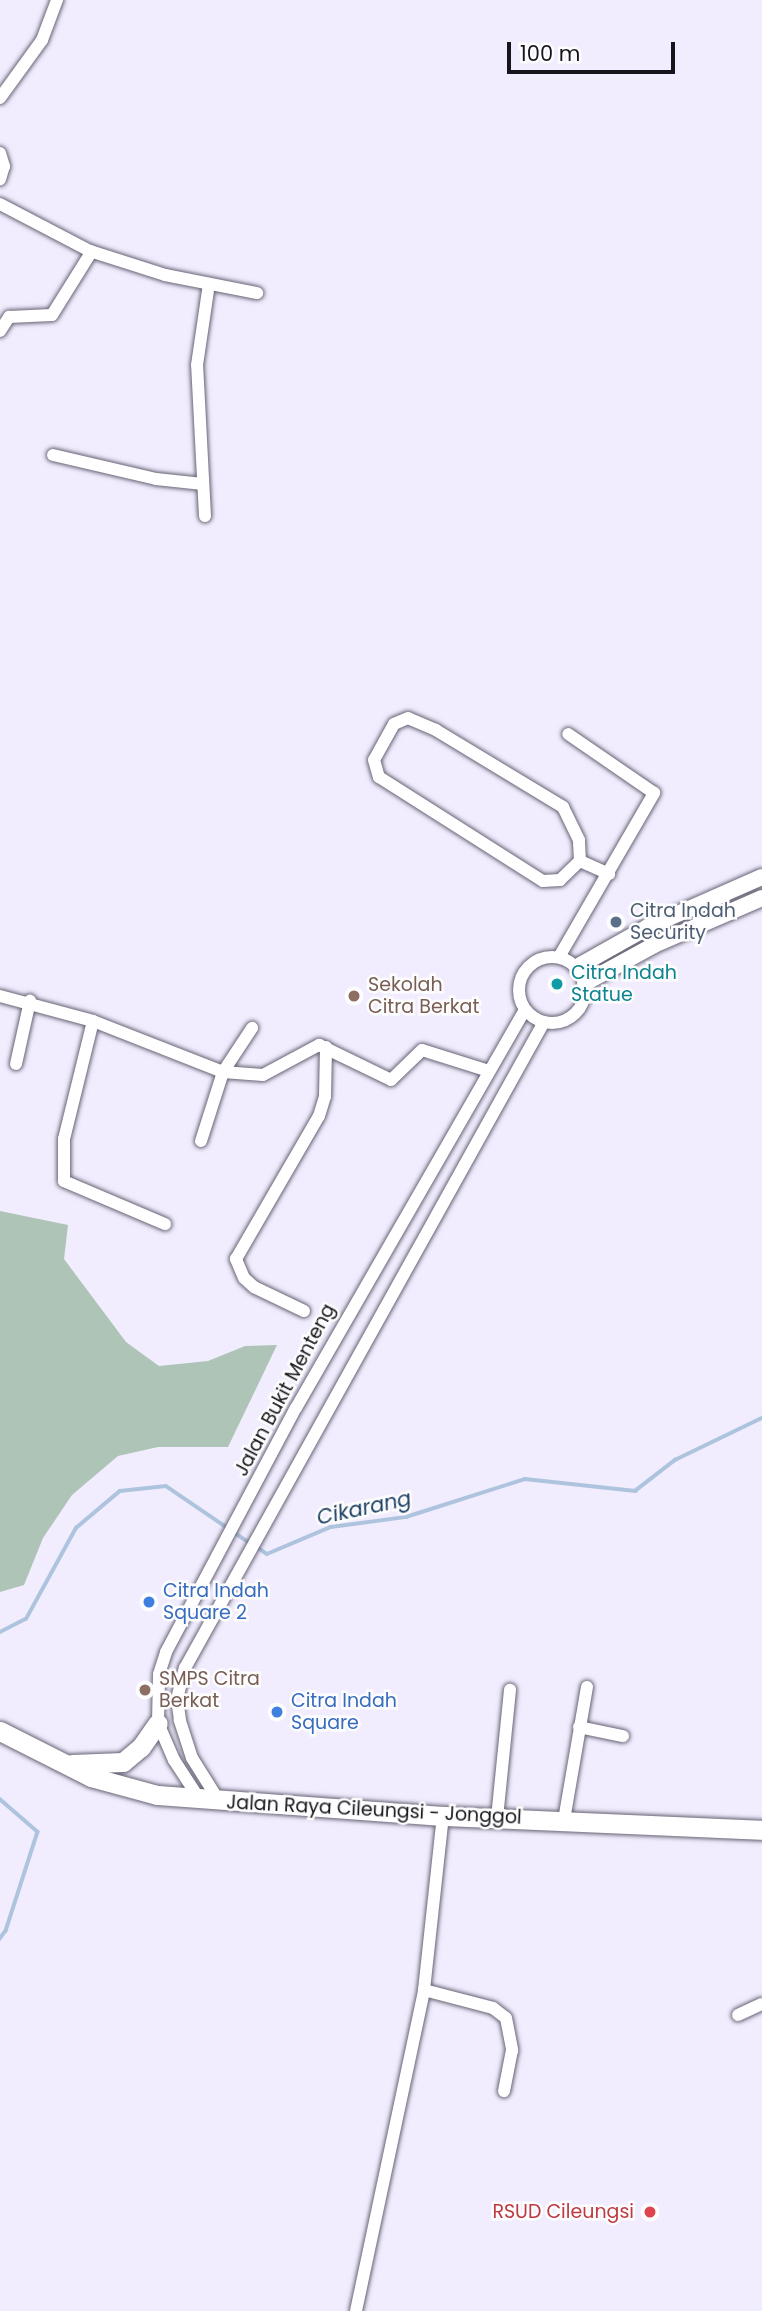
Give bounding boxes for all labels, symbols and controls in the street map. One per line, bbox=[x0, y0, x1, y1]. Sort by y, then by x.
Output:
scale bar bbox=[510, 28, 678, 72]
text: 100 m bbox=[520, 39, 580, 68]
place label: Citra Indah Security bbox=[630, 900, 736, 944]
marker: Citra Indah Security bbox=[608, 914, 624, 930]
place label: Citra Indah Statue bbox=[571, 962, 677, 1006]
place label: Sekolah Citra Berkat bbox=[368, 974, 479, 1018]
marker: Citra Indah Statue bbox=[549, 976, 565, 992]
marker: Sekolah Citra Berkat bbox=[346, 988, 362, 1004]
street label: Jalan Bukit Menteng bbox=[230, 1300, 340, 1480]
water label: Cikarang bbox=[314, 1486, 414, 1530]
place label: Citra Indah Square 2 bbox=[163, 1580, 269, 1624]
marker: Citra Indah Square 2 bbox=[141, 1594, 157, 1610]
place label: SMPS Citra Berkat bbox=[159, 1668, 260, 1712]
marker: SMPS Citra Berkat bbox=[137, 1682, 153, 1698]
place label: Citra Indah Square bbox=[291, 1690, 397, 1734]
marker: Citra Indah Square bbox=[269, 1704, 285, 1720]
street label: Jalan Raya Cileungsi - Jonggol bbox=[226, 1791, 522, 1829]
place label: RSUD Cileungsi bbox=[492, 2201, 634, 2223]
marker: RSUD Cileungsi bbox=[640, 2202, 660, 2222]

